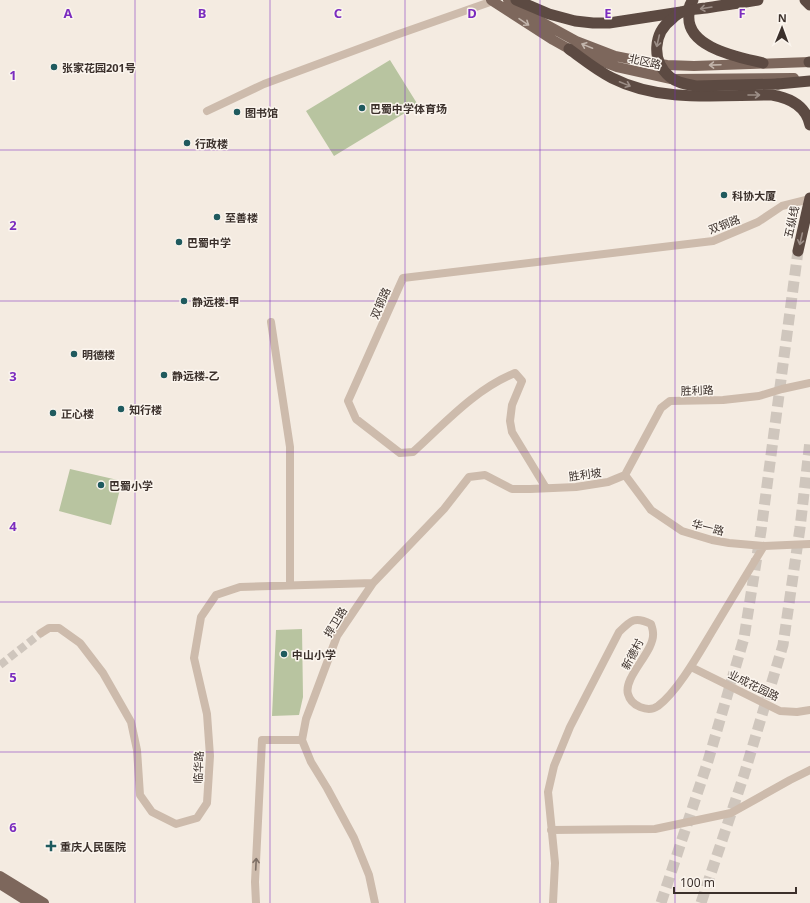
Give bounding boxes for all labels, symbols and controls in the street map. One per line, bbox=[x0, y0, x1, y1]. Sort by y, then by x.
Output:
text: A bbox=[64, 4, 73, 22]
text: B bbox=[198, 4, 206, 22]
text: C bbox=[334, 4, 342, 22]
text: D bbox=[467, 4, 477, 22]
text: E bbox=[604, 4, 612, 22]
one-way arrow bbox=[700, 4, 713, 12]
text: F bbox=[738, 4, 746, 22]
north arrow bbox=[762, 8, 802, 48]
text: N bbox=[778, 10, 787, 25]
one-way arrow bbox=[518, 18, 529, 26]
one-way arrow bbox=[654, 35, 662, 48]
one-way arrow bbox=[582, 41, 594, 49]
street label: 北区路 bbox=[627, 50, 663, 72]
place label: 张家花园201号 bbox=[62, 60, 136, 75]
one-way arrow bbox=[709, 61, 722, 69]
marker: 张家花园201号 bbox=[49, 62, 59, 72]
text: 1 bbox=[9, 66, 17, 84]
one-way arrow bbox=[619, 80, 631, 88]
one-way arrow bbox=[747, 91, 760, 99]
place label: 巴蜀中学体育场 bbox=[370, 101, 447, 116]
marker: 巴蜀中学体育场 bbox=[357, 103, 367, 113]
place label: 图书馆 bbox=[245, 105, 278, 120]
marker: 图书馆 bbox=[232, 107, 242, 117]
place label: 行政楼 bbox=[195, 136, 228, 151]
marker: 行政楼 bbox=[182, 138, 192, 148]
place label: 科协大厦 bbox=[732, 188, 776, 203]
marker: 科协大厦 bbox=[719, 190, 729, 200]
street label: 五纵线 bbox=[780, 204, 802, 240]
place label: 至善楼 bbox=[225, 210, 258, 225]
street label: 双钢路 bbox=[706, 211, 742, 237]
marker: 至善楼 bbox=[212, 212, 222, 222]
text: 2 bbox=[9, 216, 17, 234]
one-way arrow bbox=[797, 232, 805, 245]
place label: 巴蜀中学 bbox=[187, 235, 231, 250]
marker: 巴蜀中学 bbox=[174, 237, 184, 247]
street label: 双钢路 bbox=[366, 285, 394, 321]
place label: 静远楼-甲 bbox=[192, 294, 240, 309]
marker: 静远楼-甲 bbox=[179, 296, 189, 306]
place label: 明德楼 bbox=[82, 347, 115, 362]
marker: 明德楼 bbox=[69, 349, 79, 359]
text: 3 bbox=[9, 367, 17, 385]
place label: 静远楼-乙 bbox=[172, 368, 220, 383]
marker: 静远楼-乙 bbox=[159, 370, 169, 380]
street label: 胜利路 bbox=[680, 382, 714, 398]
place label: 知行楼 bbox=[129, 402, 162, 417]
marker: 知行楼 bbox=[116, 404, 126, 414]
place label: 正心楼 bbox=[61, 406, 94, 421]
marker: 正心楼 bbox=[48, 408, 58, 418]
street label: 胜利坡 bbox=[568, 464, 602, 484]
place label: 巴蜀小学 bbox=[109, 478, 153, 493]
marker: 巴蜀小学 bbox=[96, 480, 106, 490]
street label: 华一路 bbox=[690, 516, 726, 538]
text: 4 bbox=[9, 517, 17, 535]
street label: 捍卫路 bbox=[320, 604, 350, 640]
street label: 新德村 bbox=[618, 636, 646, 672]
place label: 中山小学 bbox=[292, 647, 336, 662]
marker: 中山小学 bbox=[279, 649, 289, 659]
street label: 业成花园路 bbox=[726, 666, 782, 704]
text: 5 bbox=[9, 668, 17, 686]
street label: 临华路 bbox=[190, 750, 206, 784]
text: 6 bbox=[9, 818, 17, 836]
place label: 重庆人民医院 bbox=[60, 839, 126, 854]
marker: 重庆人民医院 bbox=[45, 840, 57, 852]
one-way arrow bbox=[252, 858, 260, 871]
scale bar bbox=[674, 869, 796, 895]
text: 100 m bbox=[680, 874, 715, 891]

